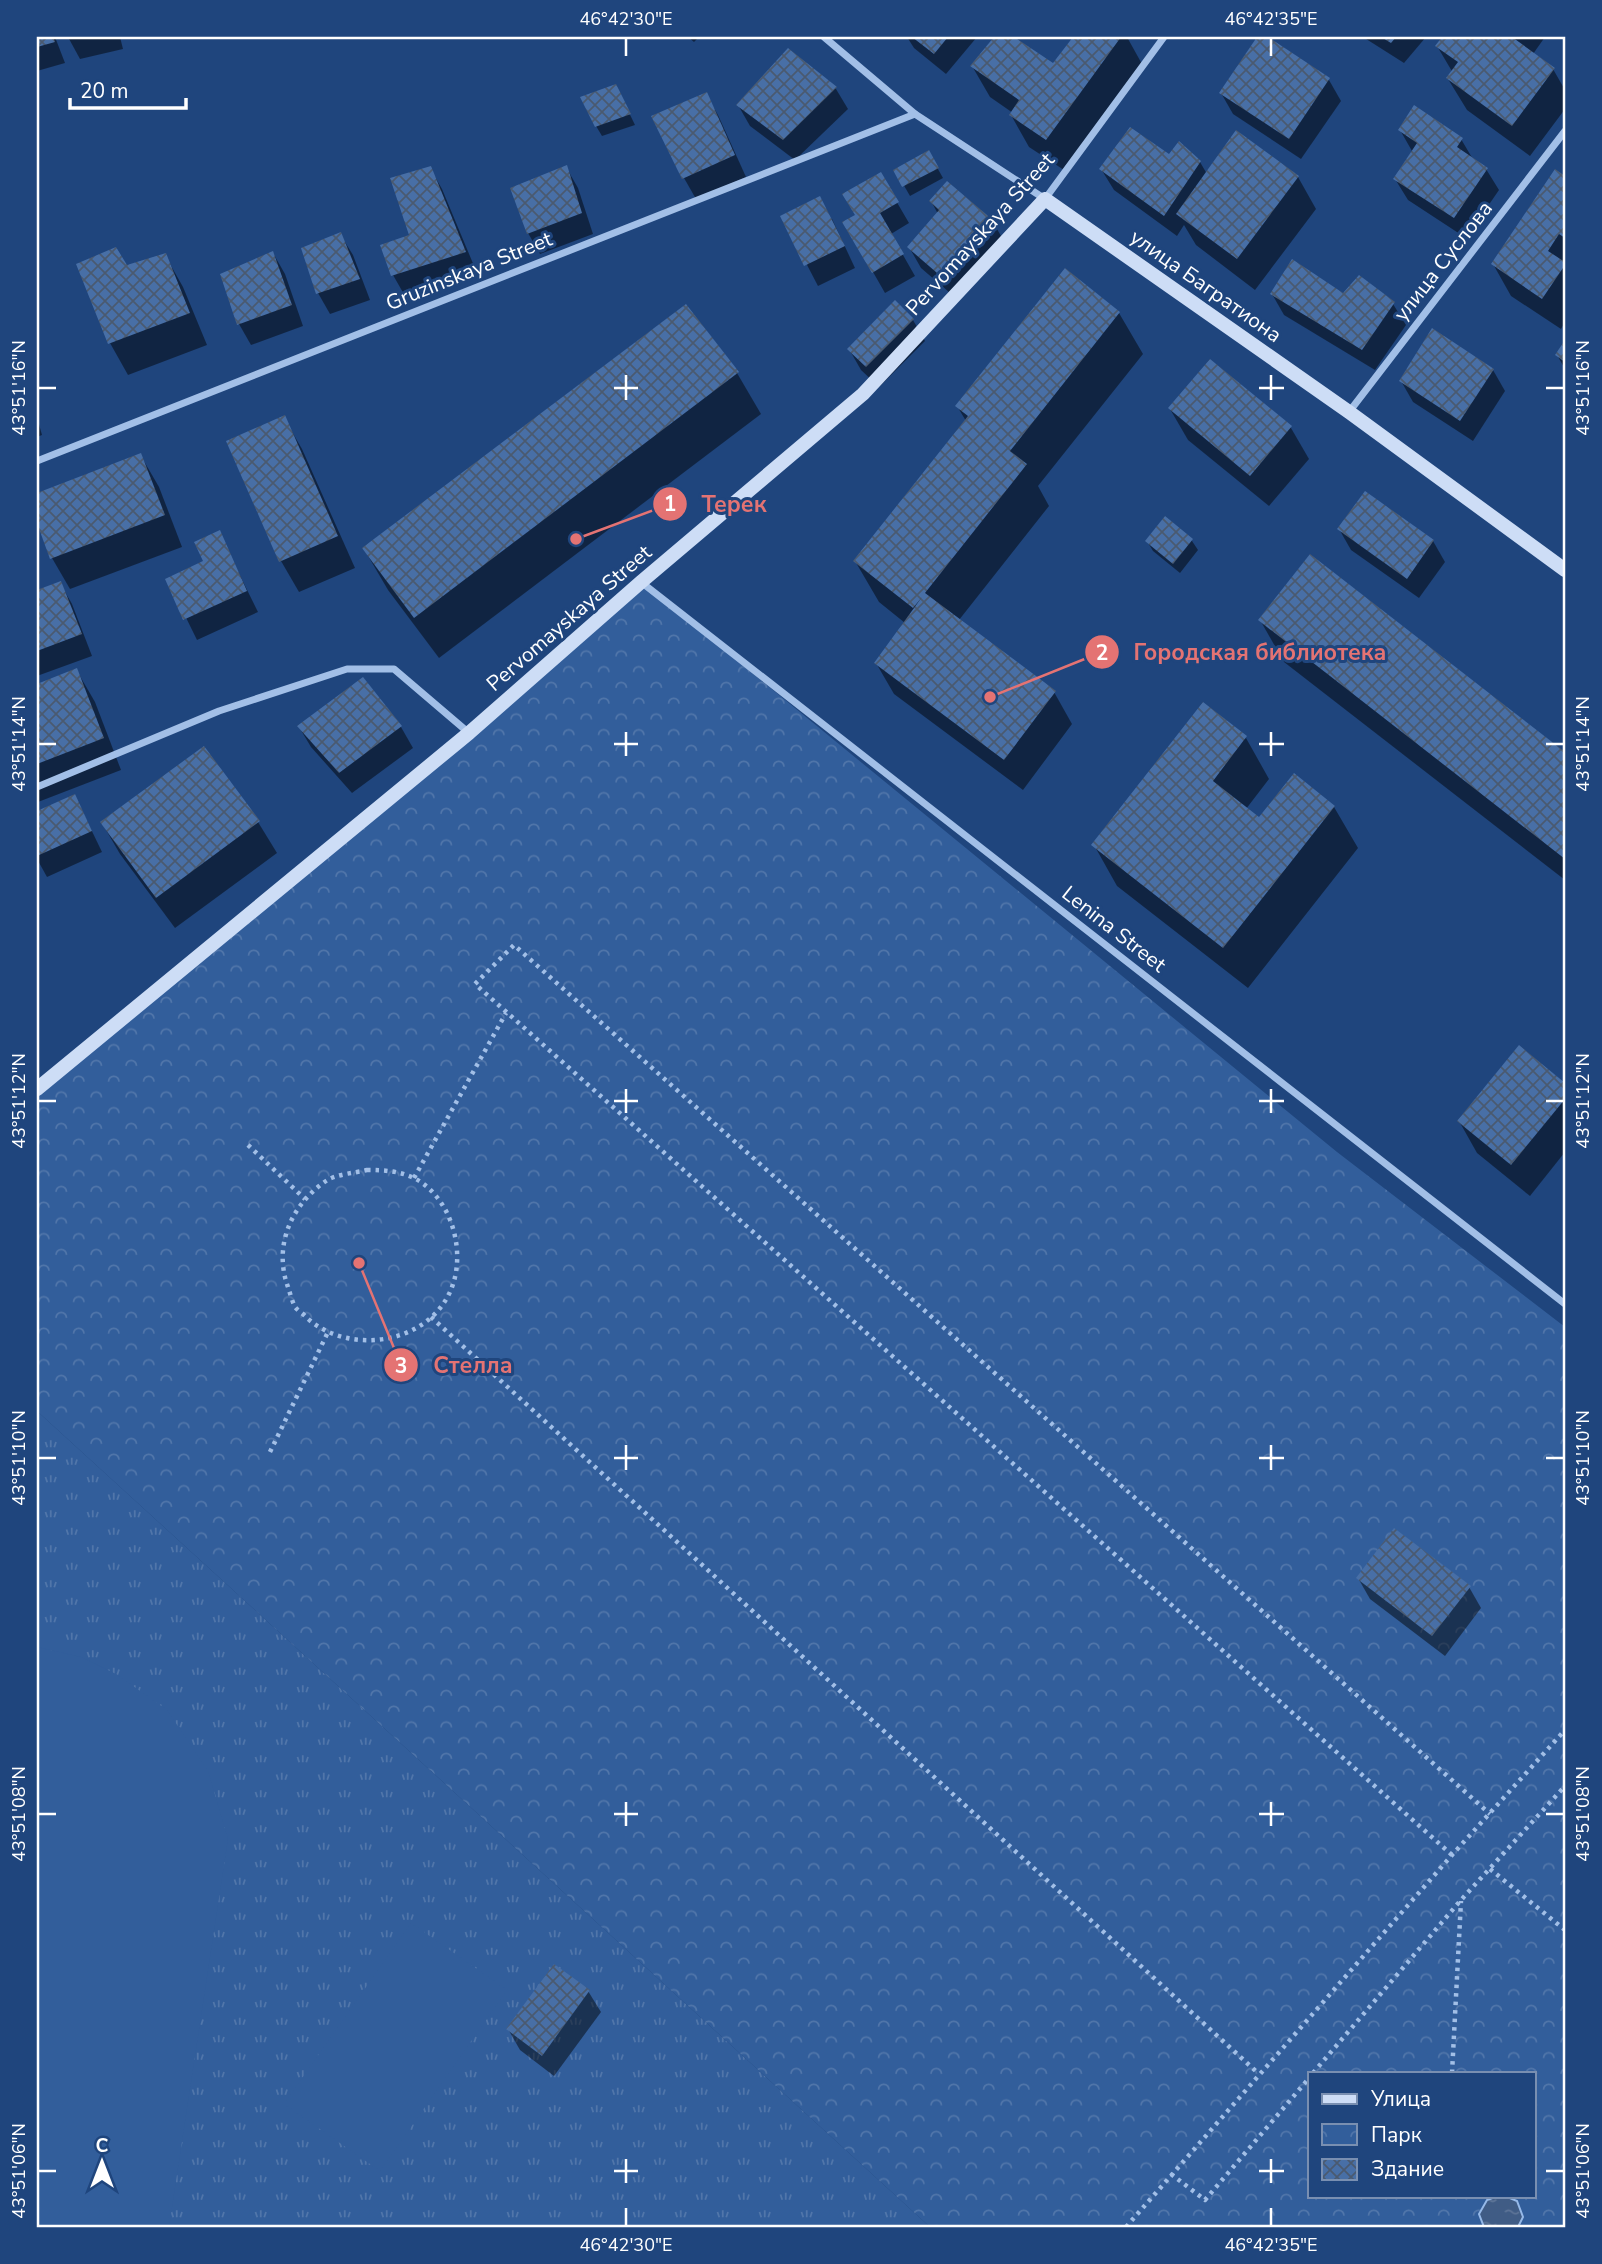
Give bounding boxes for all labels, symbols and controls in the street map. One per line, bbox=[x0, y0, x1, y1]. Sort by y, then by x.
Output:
text: 46°42'30"E bbox=[580, 7, 673, 31]
text: 46°42'35"E bbox=[1225, 7, 1318, 31]
scale bar bbox=[70, 66, 186, 110]
text: 20 m bbox=[80, 77, 129, 105]
street label: Pervomayskaya Street bbox=[899, 146, 1061, 321]
street label: улица Суслова bbox=[1387, 195, 1499, 327]
street label: улица Багратиона bbox=[1125, 223, 1287, 349]
street label: Gruzinskaya Street bbox=[382, 225, 557, 317]
text: 43°51'16"N bbox=[7, 340, 31, 436]
text: 43°51'16"N bbox=[1571, 340, 1595, 436]
callout: Терек bbox=[652, 482, 780, 526]
text: Терек bbox=[701, 489, 767, 520]
text: 1 bbox=[664, 490, 676, 518]
street label: Pervomayskaya Street bbox=[481, 538, 658, 697]
callout: Городская библиотека bbox=[1084, 630, 1400, 674]
text: Городская библиотека bbox=[1134, 637, 1386, 668]
text: 2 bbox=[1096, 639, 1108, 667]
text: 43°51'14"N bbox=[7, 696, 31, 792]
text: 43°51'14"N bbox=[1571, 696, 1595, 792]
street label: Lenina Street bbox=[1056, 879, 1172, 979]
text: 43°51'12"N bbox=[7, 1053, 31, 1149]
text: 43°51'12"N bbox=[1571, 1053, 1595, 1149]
callout: Стелла bbox=[384, 1343, 526, 1387]
text: Стелла bbox=[433, 1350, 513, 1381]
text: 3 bbox=[395, 1352, 407, 1380]
text: 43°51'10"N bbox=[7, 1410, 31, 1506]
text: 43°51'10"N bbox=[1571, 1410, 1595, 1506]
text: 43°51'08"N bbox=[7, 1766, 31, 1862]
text: 43°51'08"N bbox=[1571, 1766, 1595, 1862]
legend bbox=[1308, 2072, 1536, 2198]
text: Улица bbox=[1370, 2085, 1431, 2113]
text: Парк bbox=[1371, 2121, 1423, 2149]
text: 43°51'06"N bbox=[7, 2123, 31, 2219]
text: 43°51'06"N bbox=[1571, 2123, 1595, 2219]
north arrow bbox=[66, 2128, 136, 2198]
text: С bbox=[96, 2133, 109, 2159]
text: Здание bbox=[1371, 2155, 1444, 2183]
text: 46°42'30"E bbox=[580, 2233, 673, 2257]
text: 46°42'35"E bbox=[1225, 2233, 1318, 2257]

